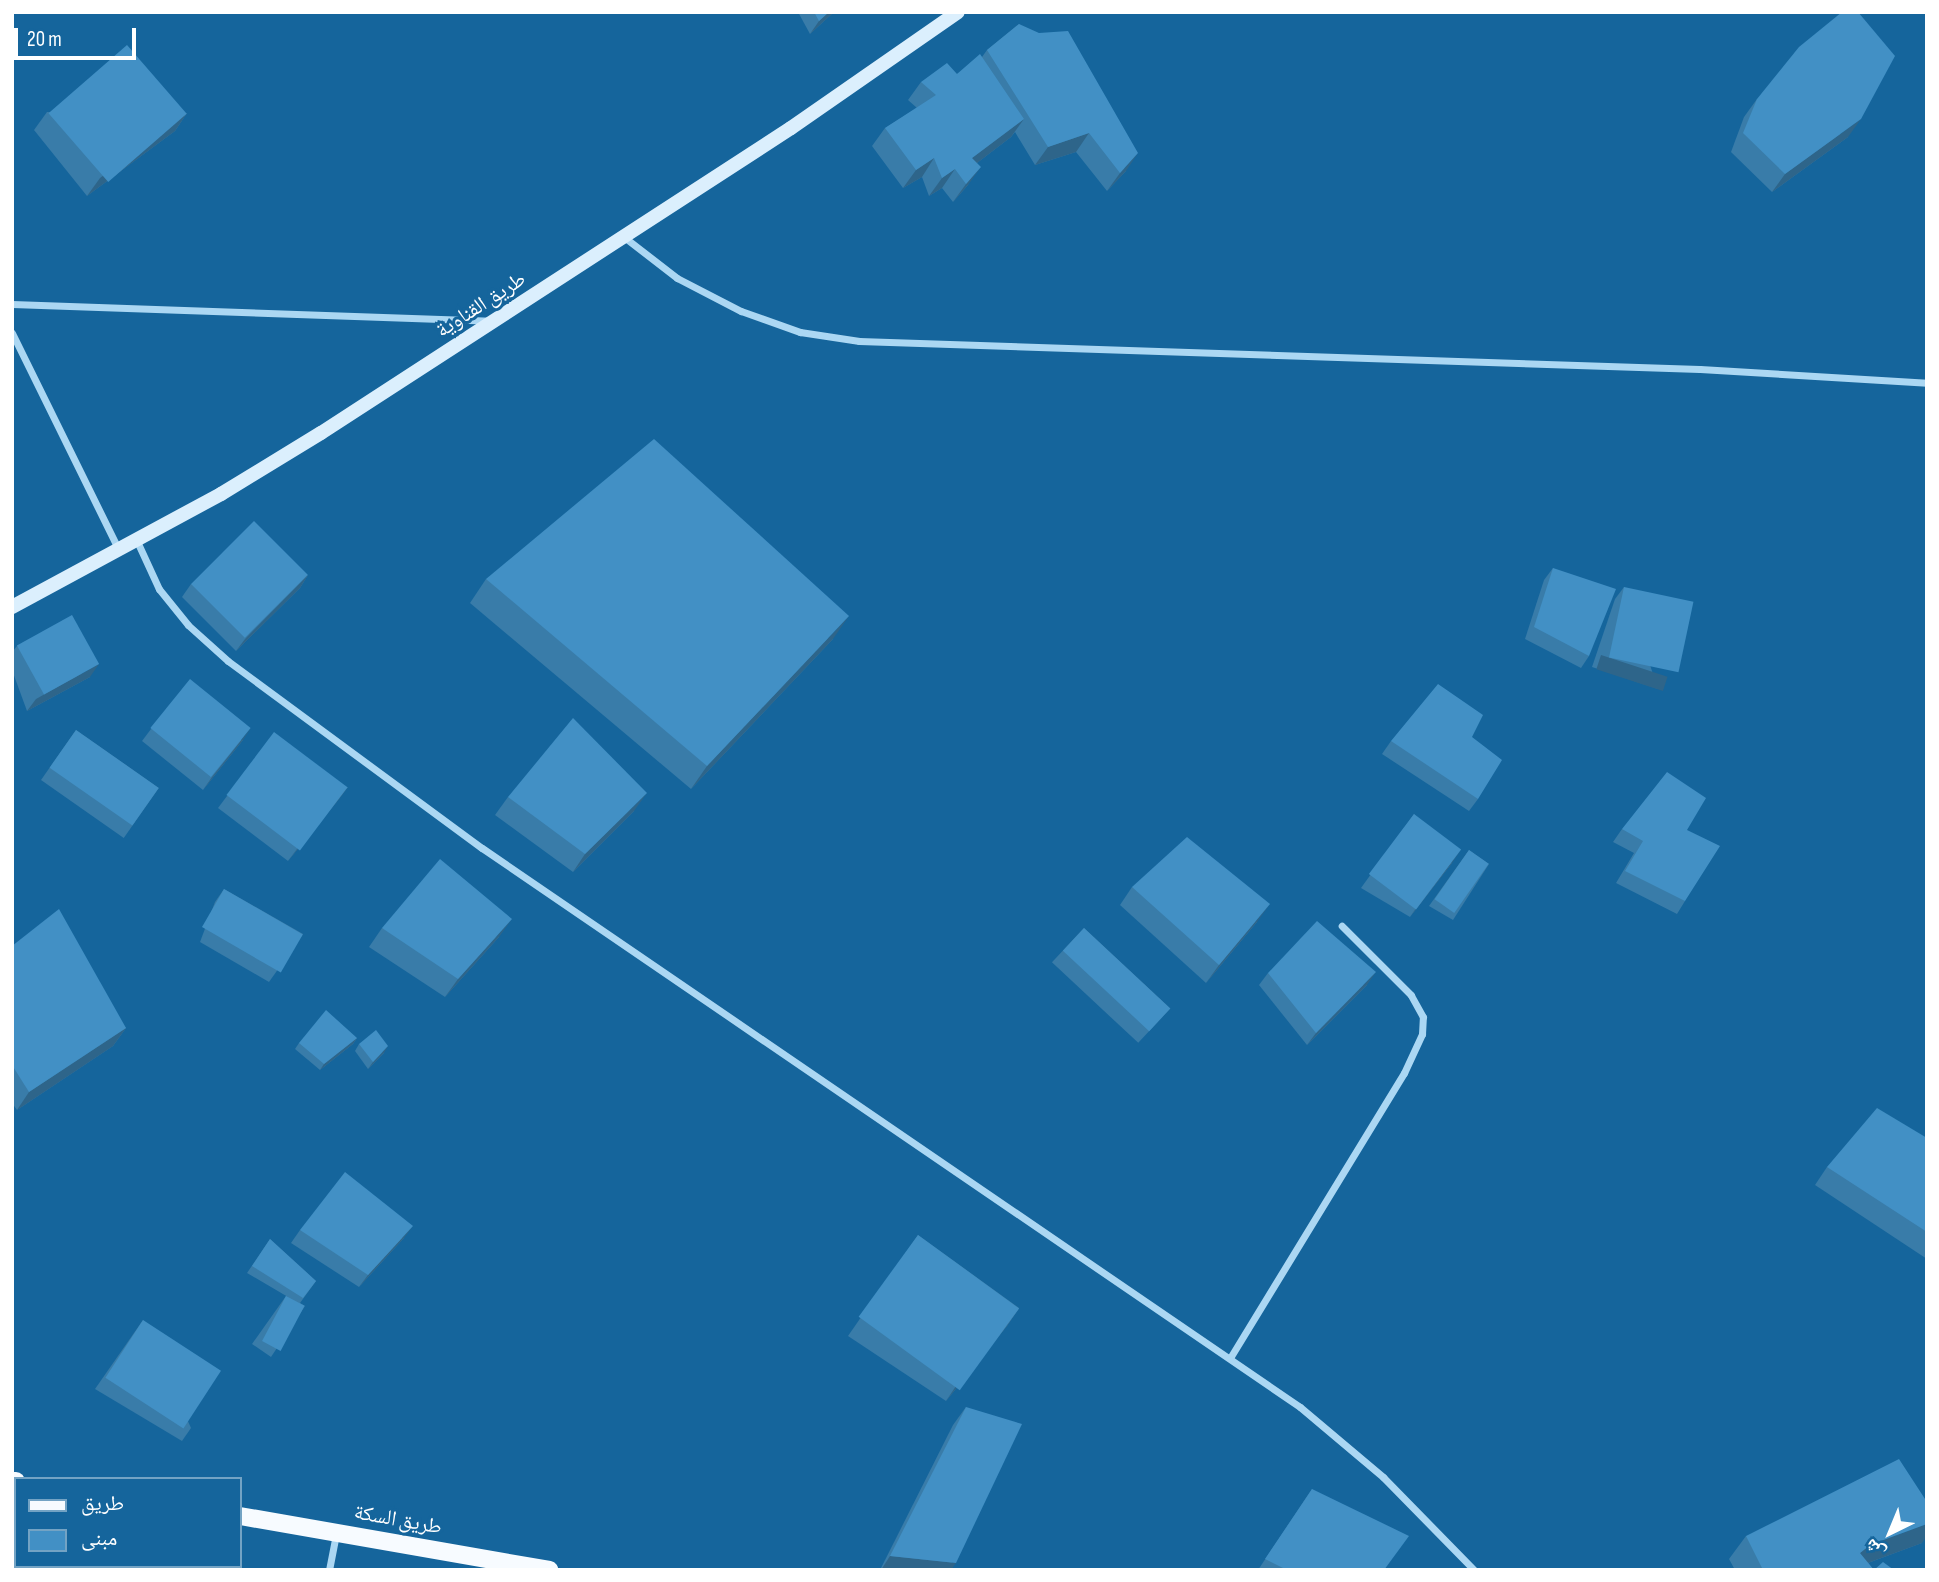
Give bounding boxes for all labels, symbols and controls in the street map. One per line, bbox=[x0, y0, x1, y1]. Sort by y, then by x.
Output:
scale bar bbox=[18, 14, 140, 58]
text: 20 m bbox=[27, 27, 62, 52]
street label: طريق القناوية bbox=[431, 267, 531, 343]
legend bbox=[14, 1477, 242, 1568]
text: طريق bbox=[81, 1491, 124, 1516]
north arrow bbox=[1855, 1498, 1925, 1568]
street label: طريق السكة bbox=[352, 1500, 444, 1540]
text: مبنى bbox=[81, 1526, 117, 1551]
text: ش bbox=[1860, 1533, 1891, 1564]

